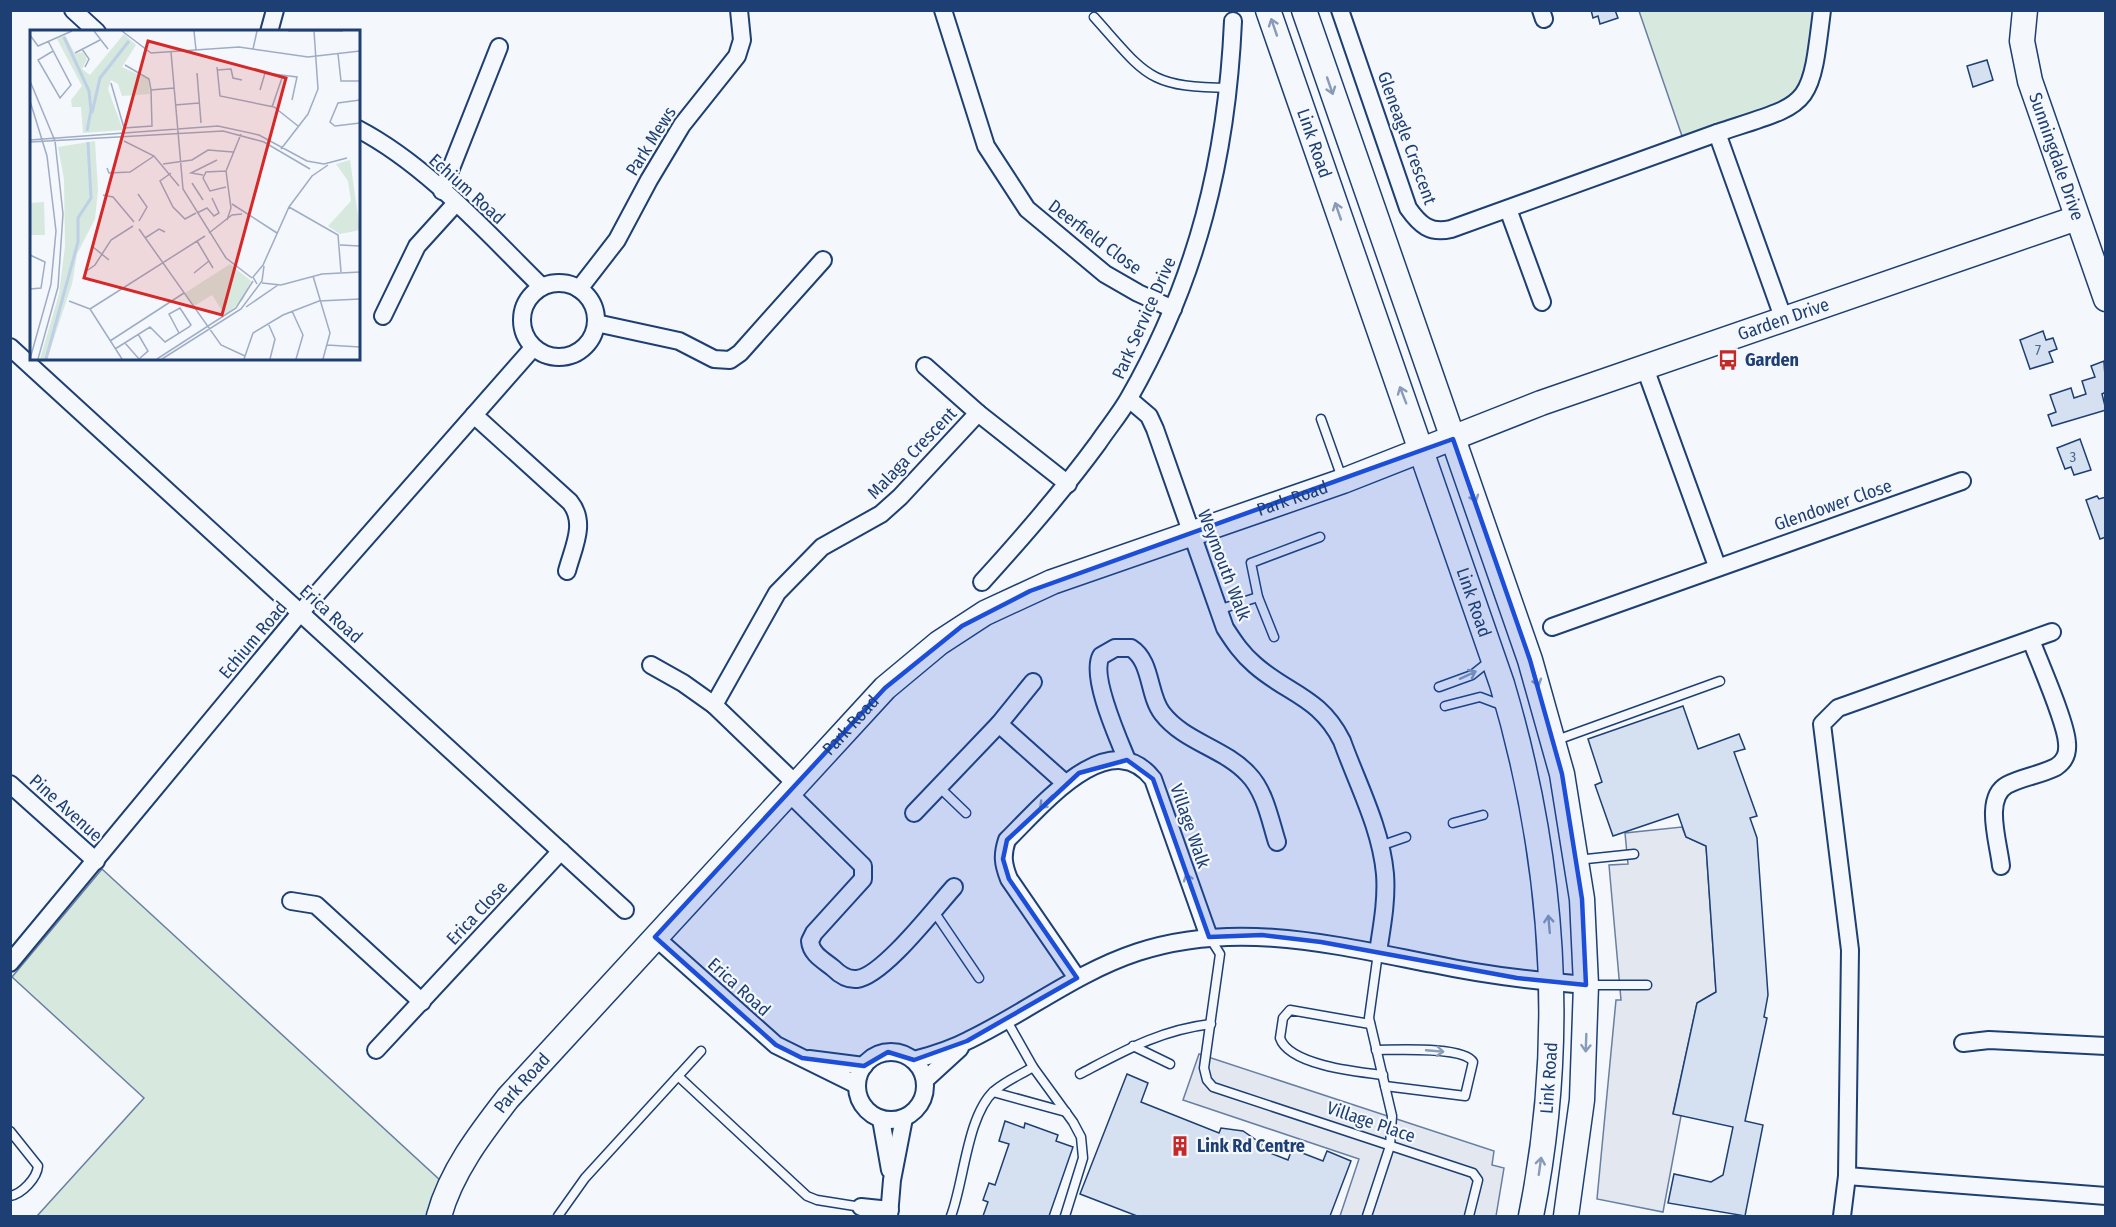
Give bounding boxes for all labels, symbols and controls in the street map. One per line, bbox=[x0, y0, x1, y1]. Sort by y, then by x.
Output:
one-way arrow bbox=[1267, 18, 1278, 37]
inset map bbox=[30, 30, 360, 360]
street label: Gleneagle Crescent bbox=[1373, 69, 1441, 208]
one-way arrow bbox=[1326, 76, 1337, 95]
street label: Sunningdale Drive bbox=[2024, 90, 2089, 224]
street label: Park Mews bbox=[621, 102, 681, 180]
street label: Link Road bbox=[1292, 106, 1336, 181]
street label: Echium Road bbox=[424, 149, 510, 229]
street label: Deerfield Close bbox=[1044, 195, 1146, 279]
one-way arrow bbox=[1332, 202, 1343, 221]
street label: Park Service Drive bbox=[1107, 253, 1181, 383]
street label: Garden Drive bbox=[1735, 293, 1832, 345]
house number: 7 bbox=[2035, 341, 2041, 359]
bus stop icon: Garden bbox=[1716, 348, 1740, 372]
place label: Garden bbox=[1745, 349, 1799, 371]
one-way arrow bbox=[1396, 386, 1407, 405]
street label: Malaga Crescent bbox=[863, 403, 961, 503]
house number: 3 bbox=[2070, 448, 2077, 466]
street label: Glendower Close bbox=[1771, 474, 1895, 535]
street label: Park Road bbox=[1254, 476, 1331, 521]
one-way arrow bbox=[1468, 484, 1479, 503]
street label: Weymouth Walk bbox=[1193, 506, 1255, 624]
street label: Link Road bbox=[1451, 565, 1496, 640]
street label: Erica Road bbox=[295, 580, 367, 648]
street label: Echium Road bbox=[214, 597, 292, 683]
one-way arrow bbox=[1531, 668, 1542, 687]
one-way arrow bbox=[1459, 669, 1477, 681]
street label: Park Road bbox=[818, 691, 884, 760]
street label: Pine Avenue bbox=[25, 769, 107, 847]
street label: Village Walk bbox=[1165, 781, 1215, 872]
one-way arrow bbox=[1038, 794, 1053, 809]
one-way arrow bbox=[1182, 873, 1193, 892]
street label: Erica Close bbox=[442, 876, 512, 950]
one-way arrow bbox=[1544, 914, 1555, 934]
street label: Erica Road bbox=[703, 953, 775, 1021]
one-way arrow bbox=[1580, 1033, 1591, 1053]
street label: Link Road bbox=[1536, 1041, 1562, 1115]
one-way arrow bbox=[1424, 1046, 1444, 1057]
street label: Park Road bbox=[489, 1048, 555, 1118]
street label: Village Place bbox=[1324, 1097, 1418, 1147]
building icon: Link Rd Centre bbox=[1168, 1134, 1192, 1158]
place label: Link Rd Centre bbox=[1197, 1135, 1305, 1157]
one-way arrow bbox=[1535, 1156, 1546, 1176]

